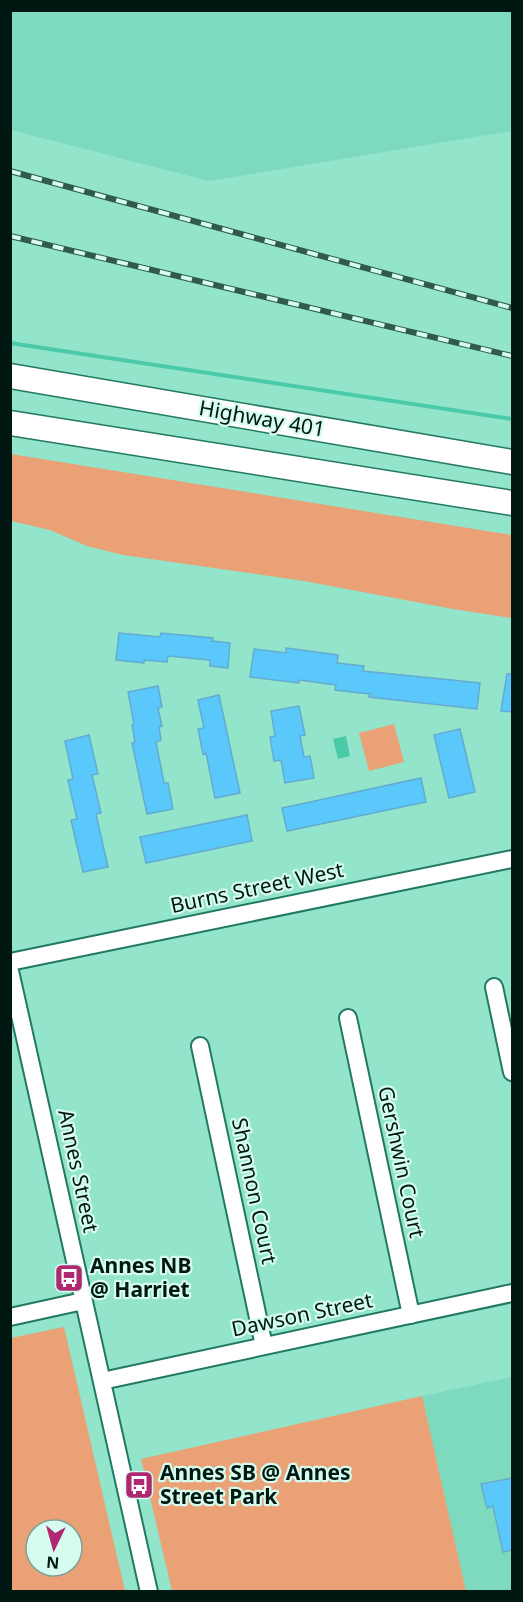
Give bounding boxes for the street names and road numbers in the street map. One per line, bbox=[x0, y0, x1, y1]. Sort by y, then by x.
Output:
street label: Highway 401 bbox=[197, 393, 327, 443]
street label: Burns Street West bbox=[168, 855, 346, 919]
street label: Gershwin Court bbox=[372, 1083, 432, 1241]
street label: Annes Street bbox=[52, 1107, 106, 1235]
street label: Shannon Court bbox=[226, 1115, 284, 1267]
street label: Dawson Street bbox=[229, 1285, 375, 1343]

